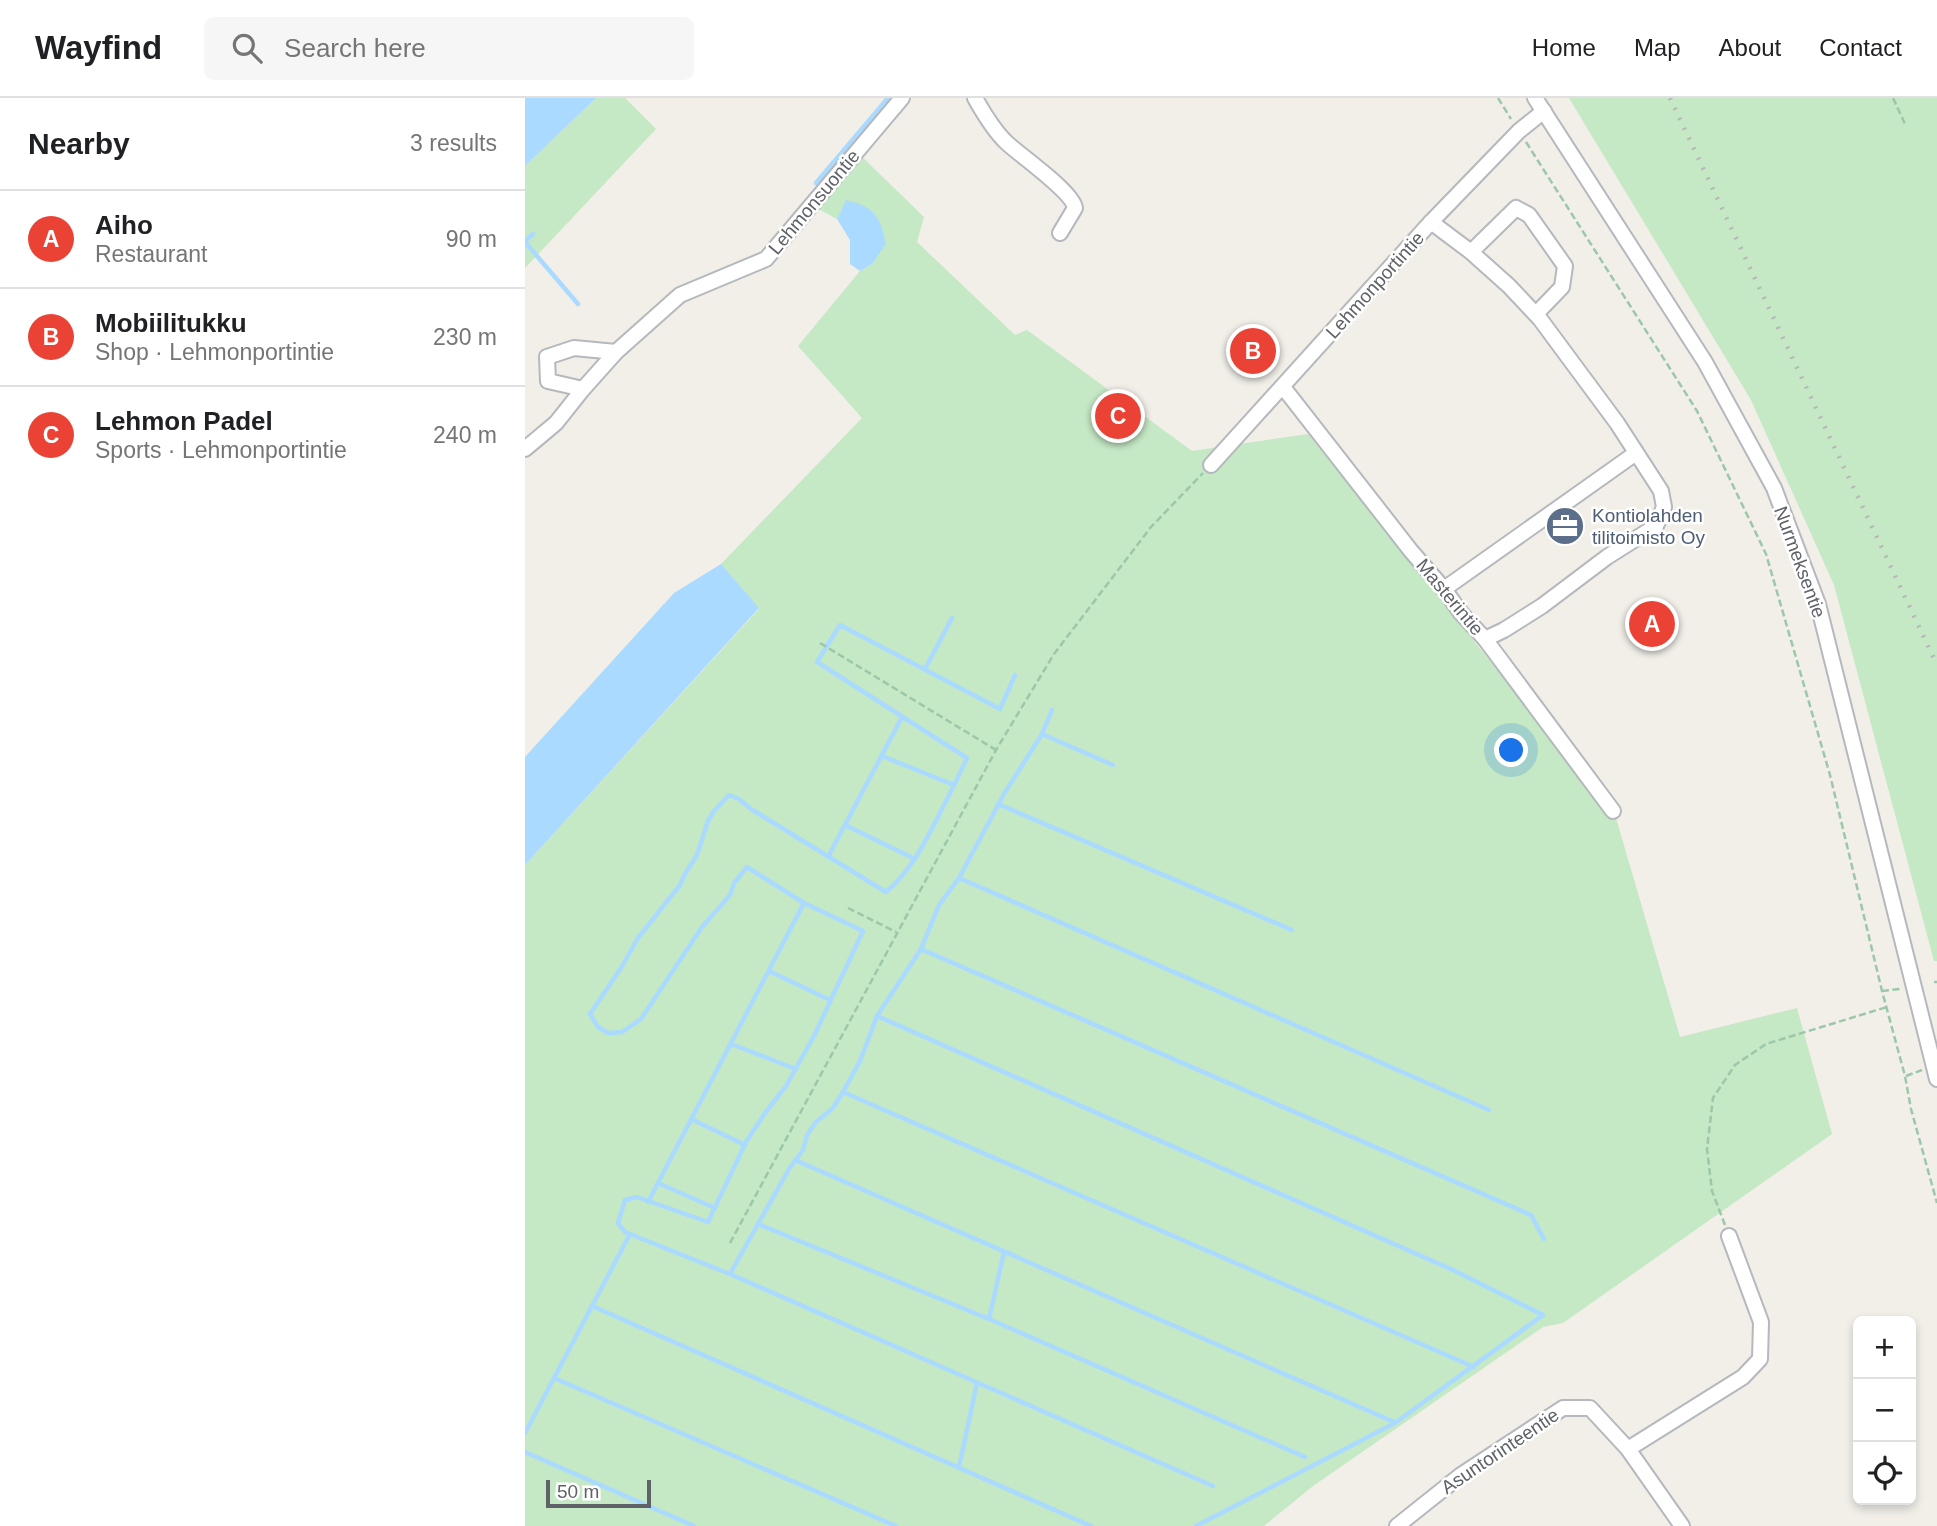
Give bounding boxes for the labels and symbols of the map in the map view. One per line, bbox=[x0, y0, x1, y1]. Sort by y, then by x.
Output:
street label: Lehmonsuontie bbox=[764, 145, 864, 259]
street label: Lehmonportintie bbox=[1322, 227, 1428, 343]
pin: B bbox=[1230, 325, 1276, 377]
pin: C bbox=[1095, 390, 1141, 442]
street label: Nurmeksentie bbox=[1770, 503, 1830, 621]
office icon: Kontiolahden tilitoimisto Oy bbox=[1544, 505, 1586, 547]
place label: Kontiolahden tilitoimisto Oy bbox=[1592, 505, 1705, 548]
street label: Masterintie bbox=[1412, 555, 1488, 639]
pin: A bbox=[1629, 598, 1675, 650]
your location bbox=[1494, 733, 1528, 767]
street label: Asuntorinteentie bbox=[1437, 1404, 1563, 1498]
scale bar bbox=[546, 1477, 651, 1509]

